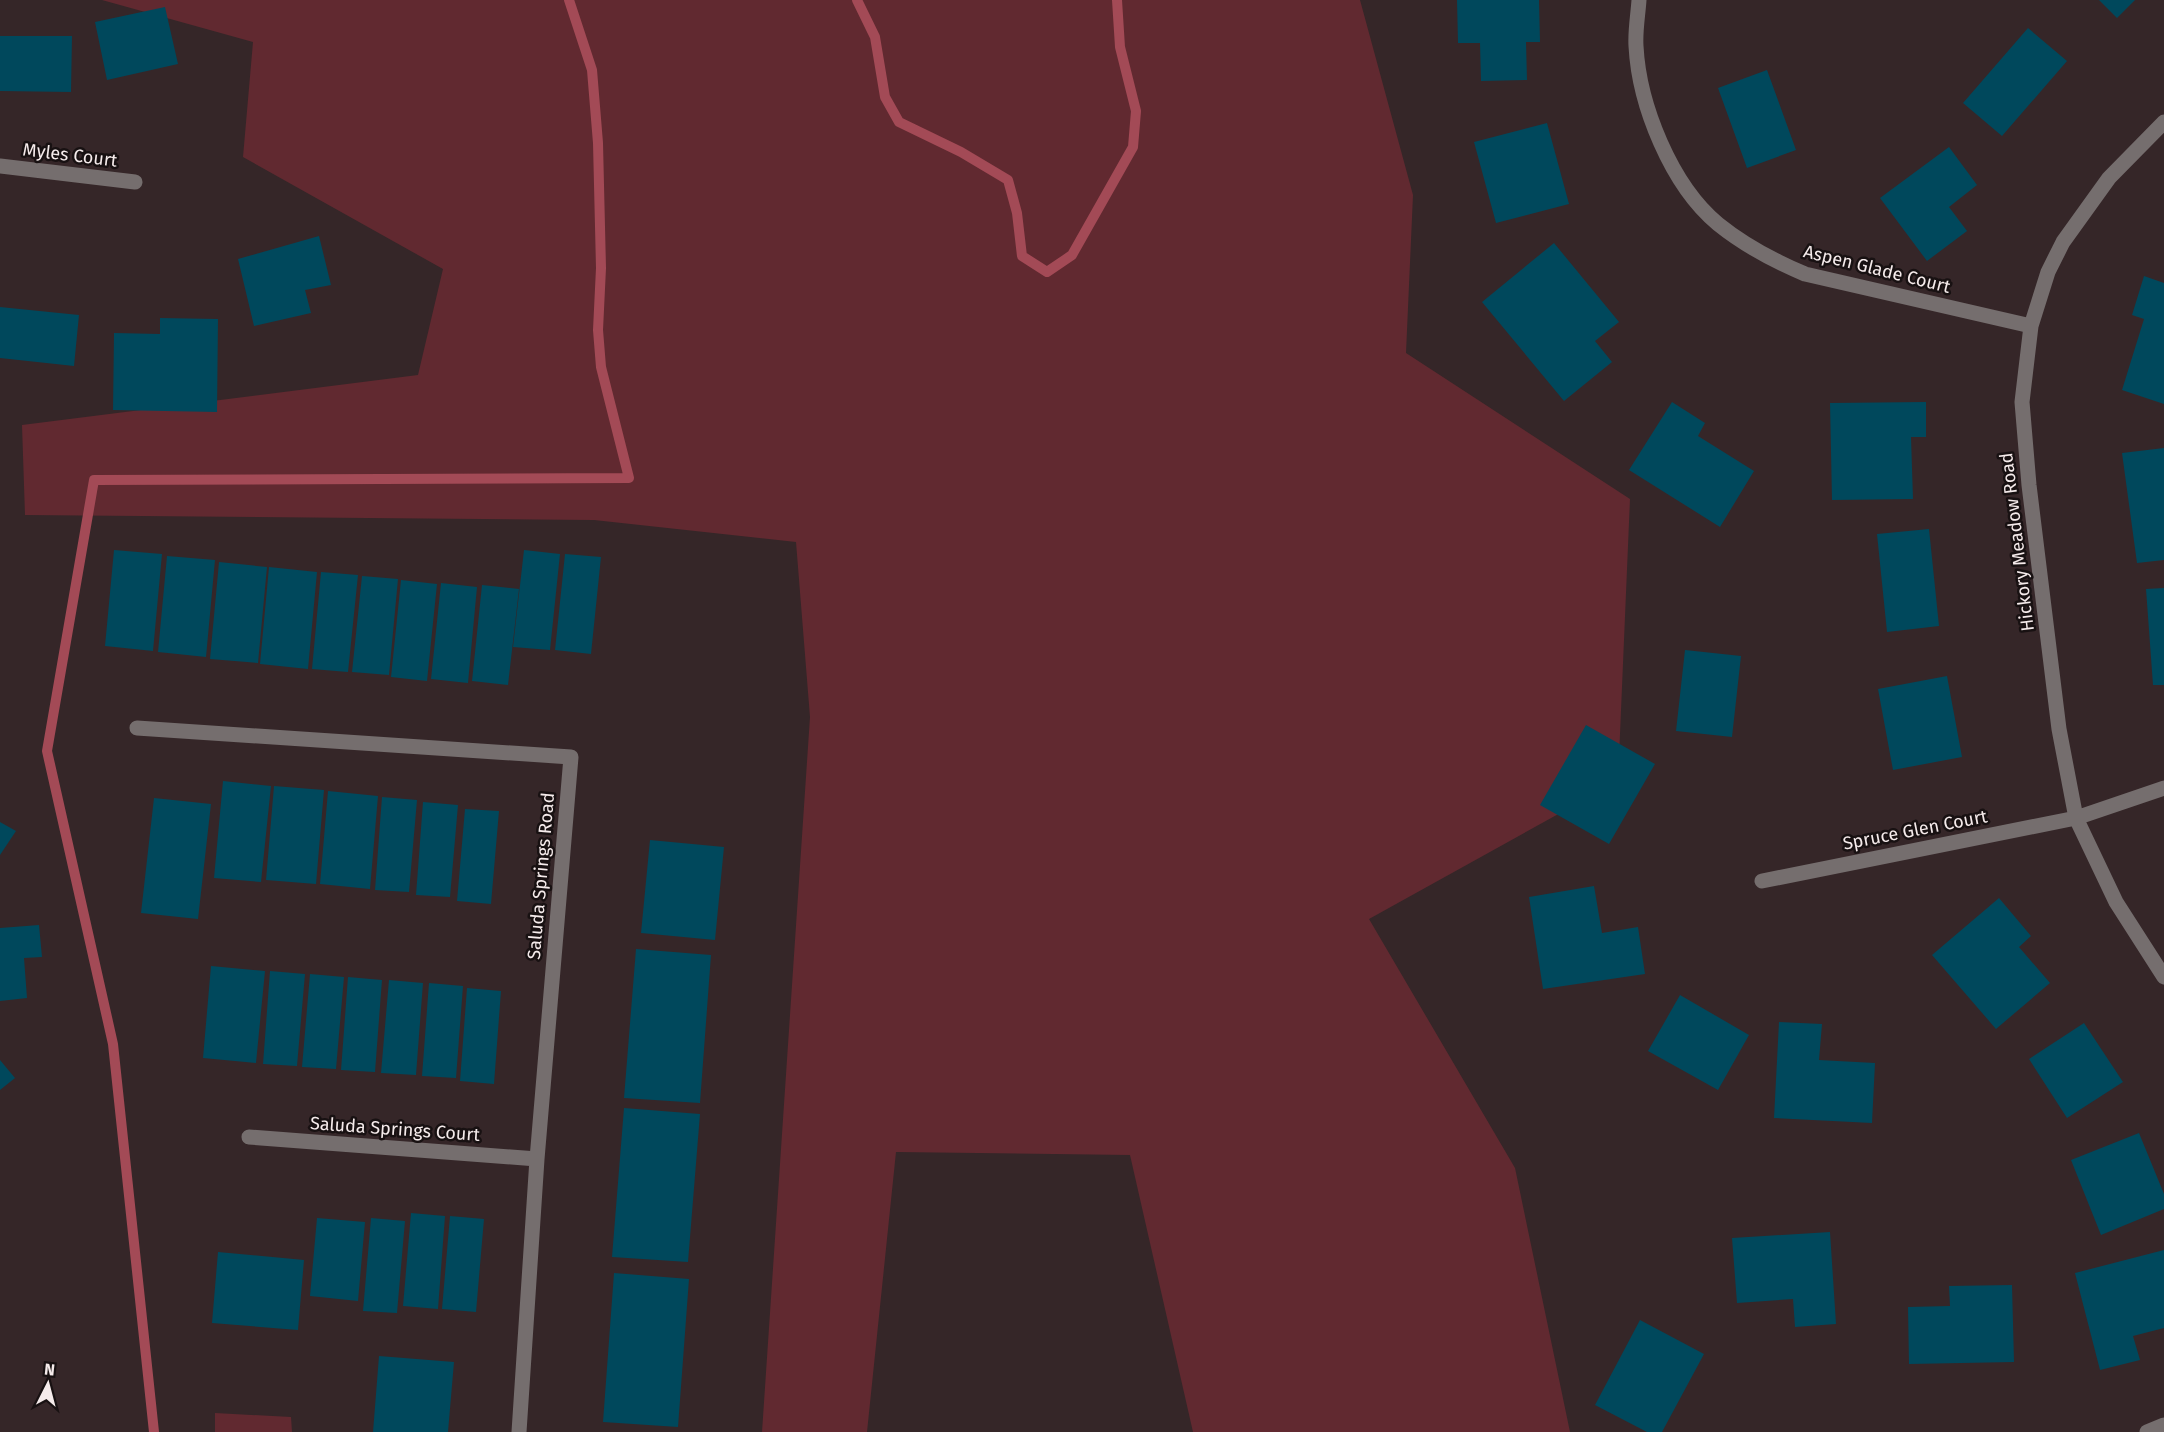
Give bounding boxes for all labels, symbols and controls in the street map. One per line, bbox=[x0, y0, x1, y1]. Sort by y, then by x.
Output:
street label: Myles Court bbox=[21, 138, 119, 172]
street label: Aspen Glade Court bbox=[1801, 240, 1953, 298]
street label: Hickory Meadow Road bbox=[1995, 451, 2039, 633]
street label: Saluda Springs Road bbox=[523, 792, 559, 960]
street label: Spruce Glen Court bbox=[1841, 805, 1990, 855]
street label: Saluda Springs Court bbox=[309, 1112, 481, 1146]
north arrow bbox=[18, 1354, 78, 1414]
text: N bbox=[43, 1360, 56, 1380]

